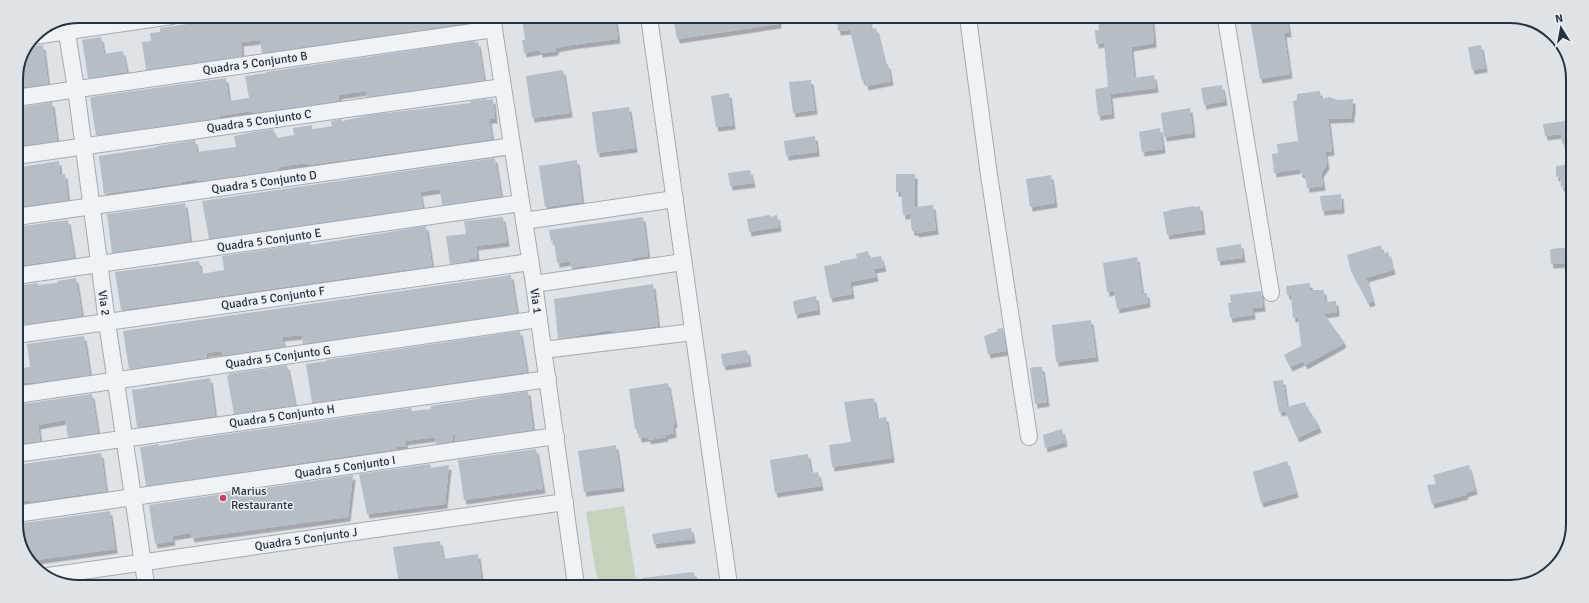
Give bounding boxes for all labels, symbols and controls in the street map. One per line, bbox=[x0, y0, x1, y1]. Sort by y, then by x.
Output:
north arrow bbox=[1541, 8, 1581, 48]
text: N bbox=[1554, 12, 1564, 26]
street label: Quadra 5 Conjunto B bbox=[202, 49, 308, 78]
street label: Quadra 5 Conjunto C bbox=[206, 107, 312, 136]
street label: Quadra 5 Conjunto D bbox=[210, 168, 318, 197]
street label: Quadra 5 Conjunto E bbox=[216, 226, 322, 255]
street label: Quadra 5 Conjunto F bbox=[220, 284, 326, 313]
street label: Via 1 bbox=[526, 287, 545, 315]
street label: Via 2 bbox=[94, 289, 113, 317]
street label: Quadra 5 Conjunto G bbox=[225, 343, 332, 372]
street label: Quadra 5 Conjunto H bbox=[228, 402, 336, 431]
street label: Quadra 5 Conjunto I bbox=[294, 453, 397, 482]
place label: Marius Restaurante bbox=[231, 484, 293, 513]
marker: Marius Restaurante bbox=[218, 493, 228, 503]
street label: Quadra 5 Conjunto J bbox=[254, 525, 358, 554]

